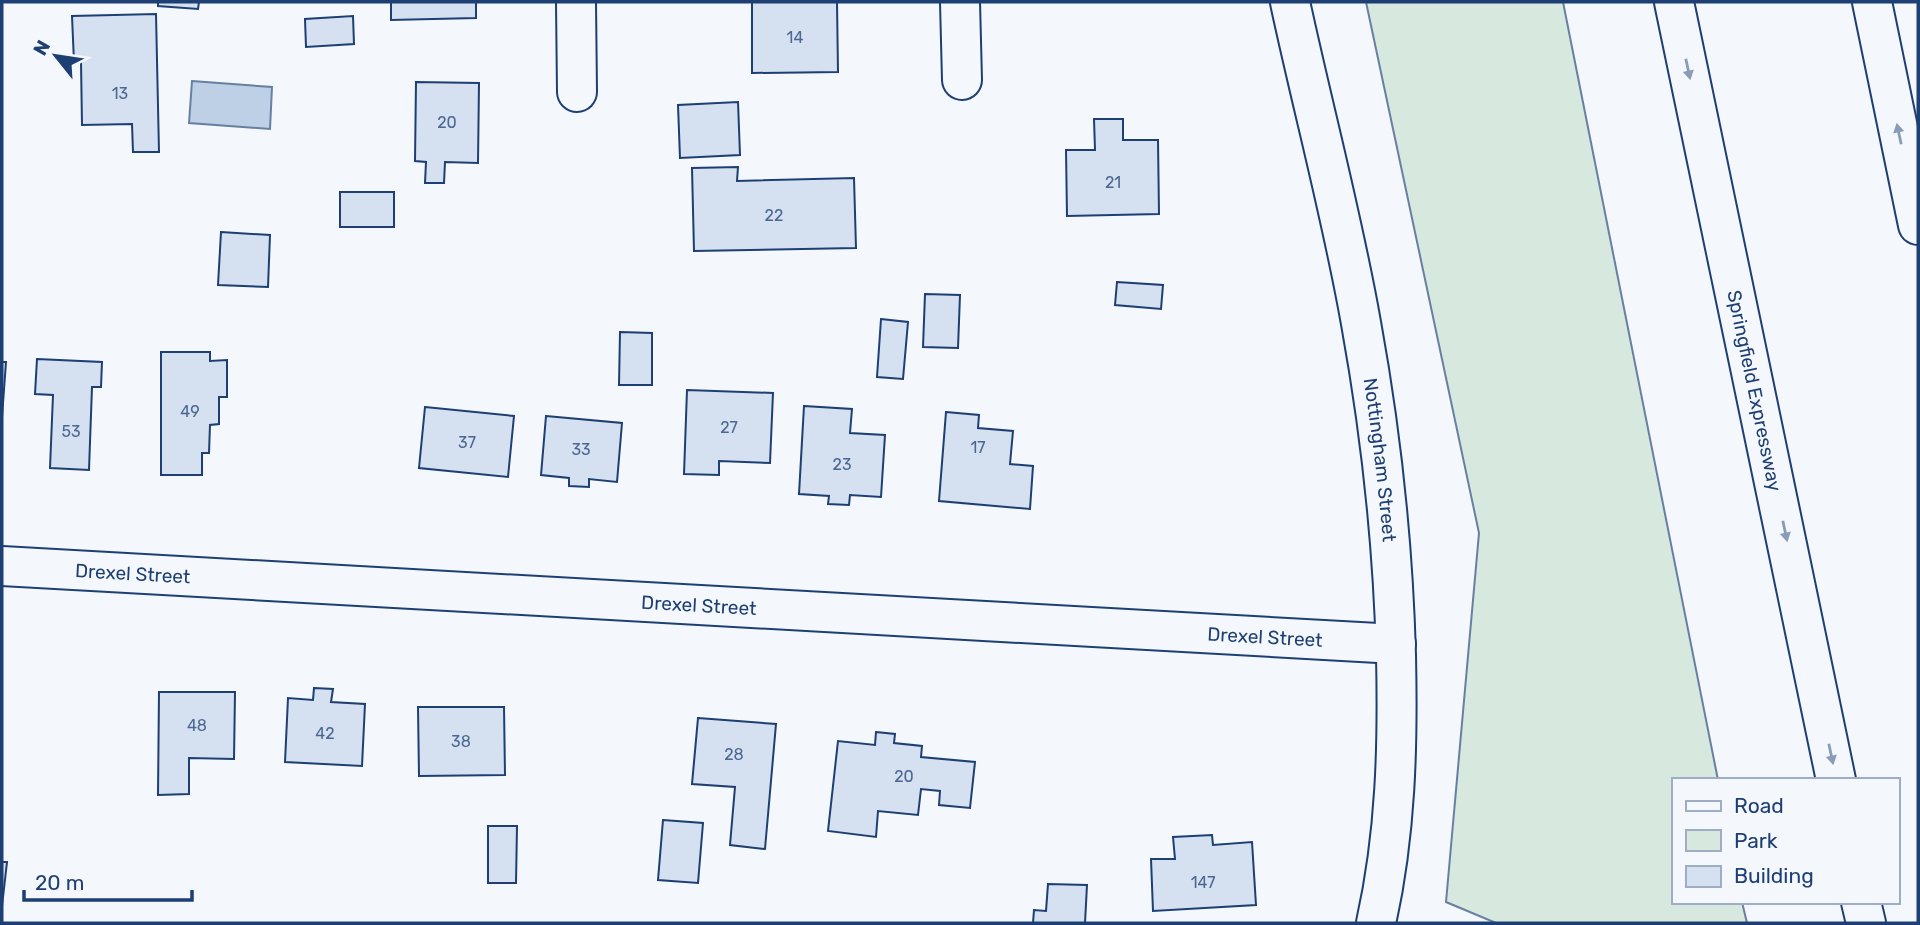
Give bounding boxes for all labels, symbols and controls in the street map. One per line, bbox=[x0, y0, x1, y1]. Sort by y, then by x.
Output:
north arrow bbox=[21, 21, 91, 91]
house number: 14 bbox=[787, 28, 803, 47]
text: N bbox=[28, 36, 55, 59]
one-way arrow bbox=[1683, 58, 1694, 80]
house number: 13 bbox=[112, 84, 128, 103]
house number: 20 bbox=[437, 113, 457, 132]
one-way arrow bbox=[1894, 123, 1905, 145]
house number: 21 bbox=[1105, 173, 1121, 192]
house number: 22 bbox=[765, 206, 783, 225]
street label: Springfield Expressway bbox=[1723, 288, 1787, 493]
street label: Nottingham Street bbox=[1359, 376, 1401, 543]
house number: 49 bbox=[180, 402, 200, 421]
house number: 27 bbox=[720, 418, 738, 437]
house number: 53 bbox=[61, 422, 81, 441]
house number: 37 bbox=[458, 433, 476, 452]
house number: 17 bbox=[970, 438, 986, 457]
house number: 33 bbox=[571, 440, 591, 459]
house number: 23 bbox=[832, 455, 852, 474]
one-way arrow bbox=[1780, 520, 1791, 542]
street label: Drexel Street bbox=[75, 559, 192, 588]
street label: Drexel Street bbox=[641, 590, 758, 620]
street label: Drexel Street bbox=[1207, 622, 1324, 651]
house number: 48 bbox=[187, 716, 207, 735]
house number: 42 bbox=[315, 724, 335, 743]
house number: 38 bbox=[451, 732, 471, 751]
one-way arrow bbox=[1826, 743, 1837, 765]
house number: 28 bbox=[724, 745, 744, 764]
house number: 20 bbox=[894, 767, 914, 786]
legend bbox=[1672, 778, 1899, 904]
text: Road bbox=[1734, 793, 1784, 818]
text: Park bbox=[1734, 828, 1778, 853]
scale bar bbox=[24, 858, 192, 902]
text: Building bbox=[1734, 863, 1814, 888]
text: 20 m bbox=[35, 870, 84, 895]
house number: 147 bbox=[1191, 873, 1215, 892]

